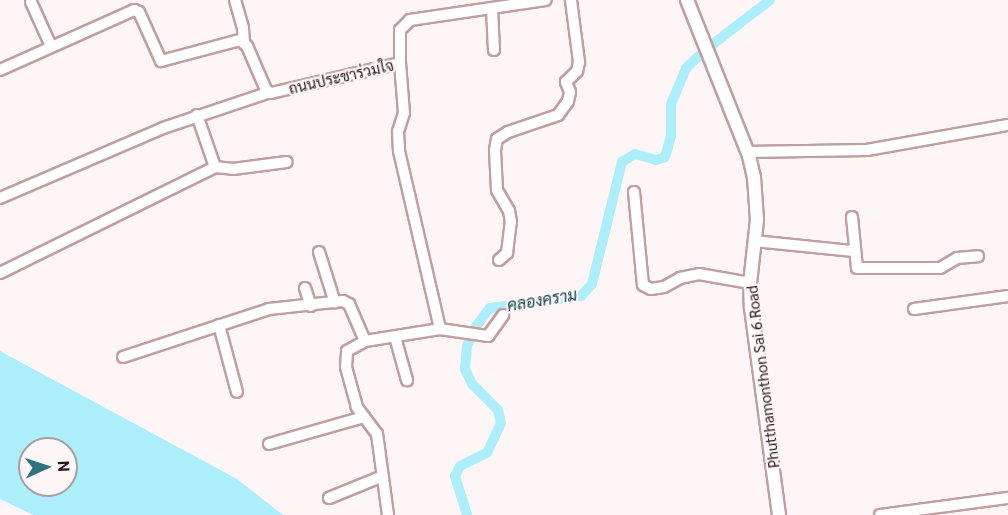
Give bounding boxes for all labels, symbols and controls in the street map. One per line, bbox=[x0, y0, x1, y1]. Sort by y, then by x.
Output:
street label: ถนนประชาร่วมใจ bbox=[287, 55, 395, 97]
water label: คลองคราม bbox=[506, 285, 578, 315]
street label: Phutthamonthon Sai 6 Road bbox=[742, 285, 782, 469]
north arrow bbox=[18, 437, 78, 497]
text: N bbox=[54, 460, 75, 472]

